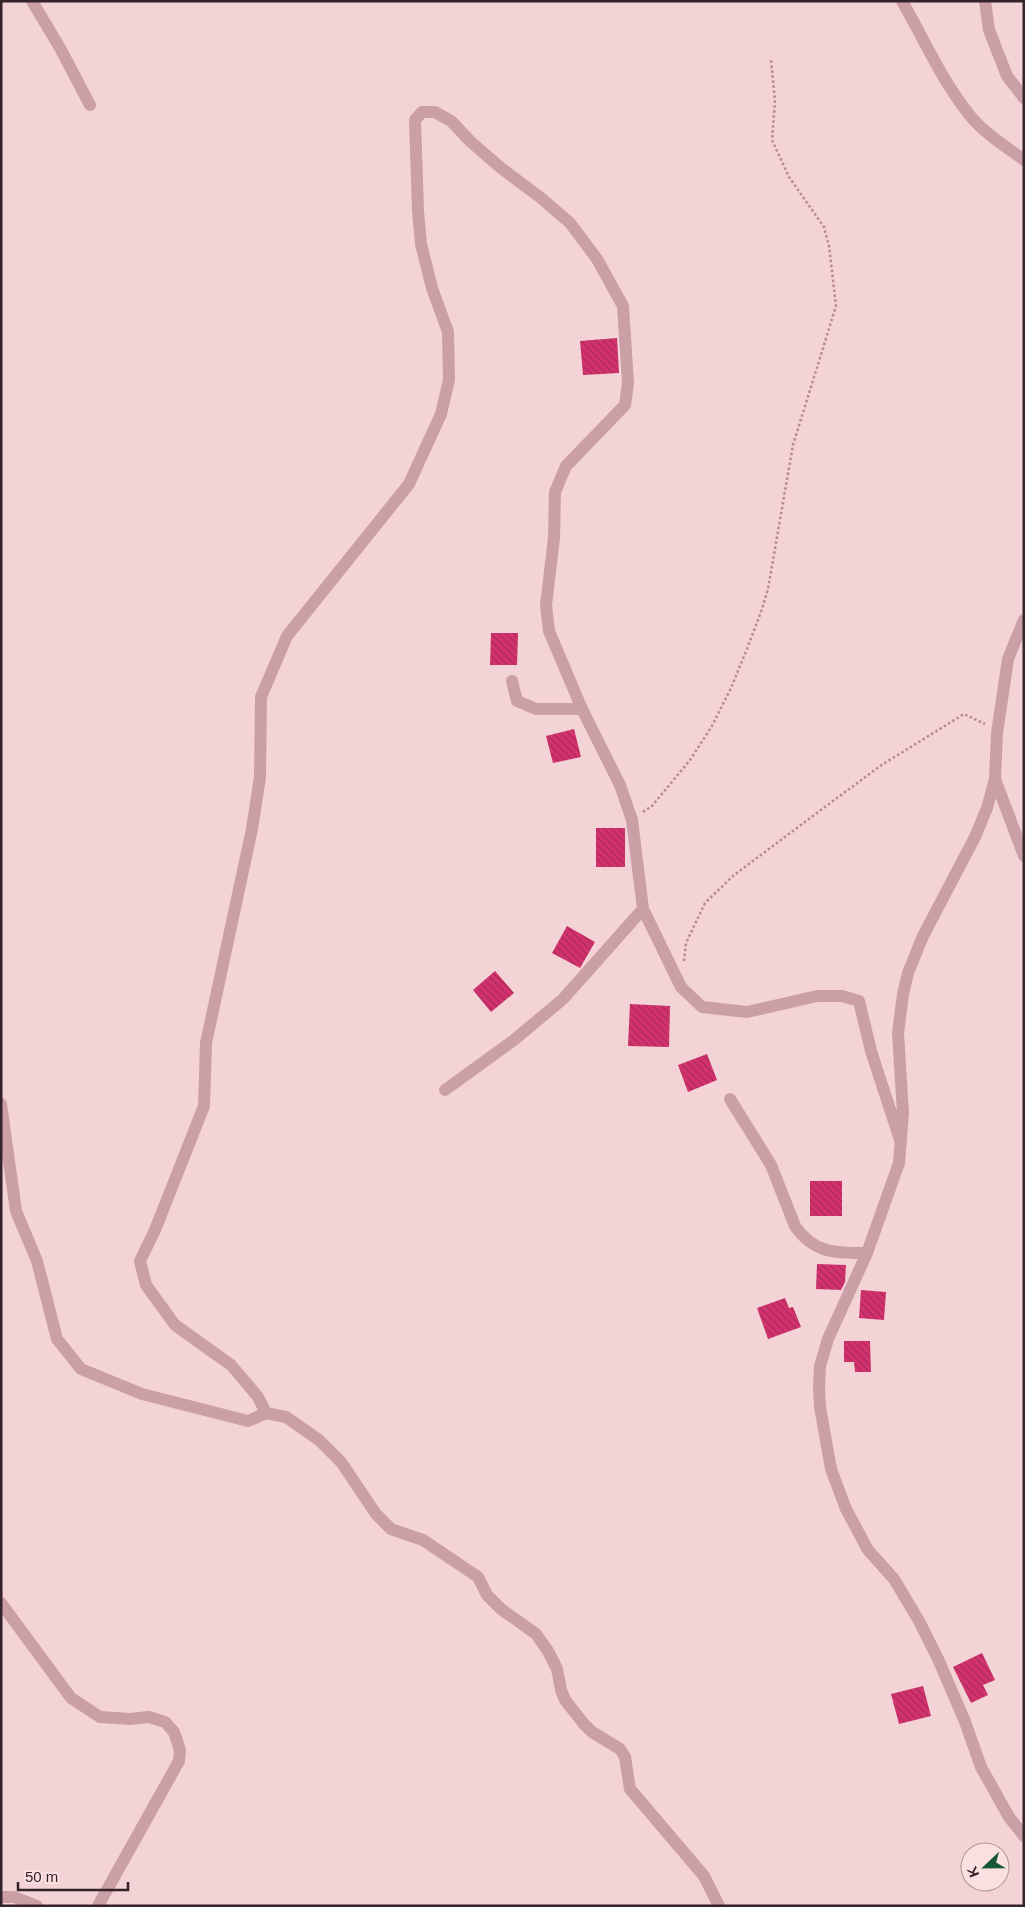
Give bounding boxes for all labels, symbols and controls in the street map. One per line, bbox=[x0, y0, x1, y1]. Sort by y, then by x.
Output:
north arrow bbox=[960, 1842, 1010, 1892]
scale bar bbox=[18, 1860, 128, 1892]
text: K bbox=[964, 1864, 982, 1880]
text: 50 m bbox=[25, 1868, 58, 1885]

